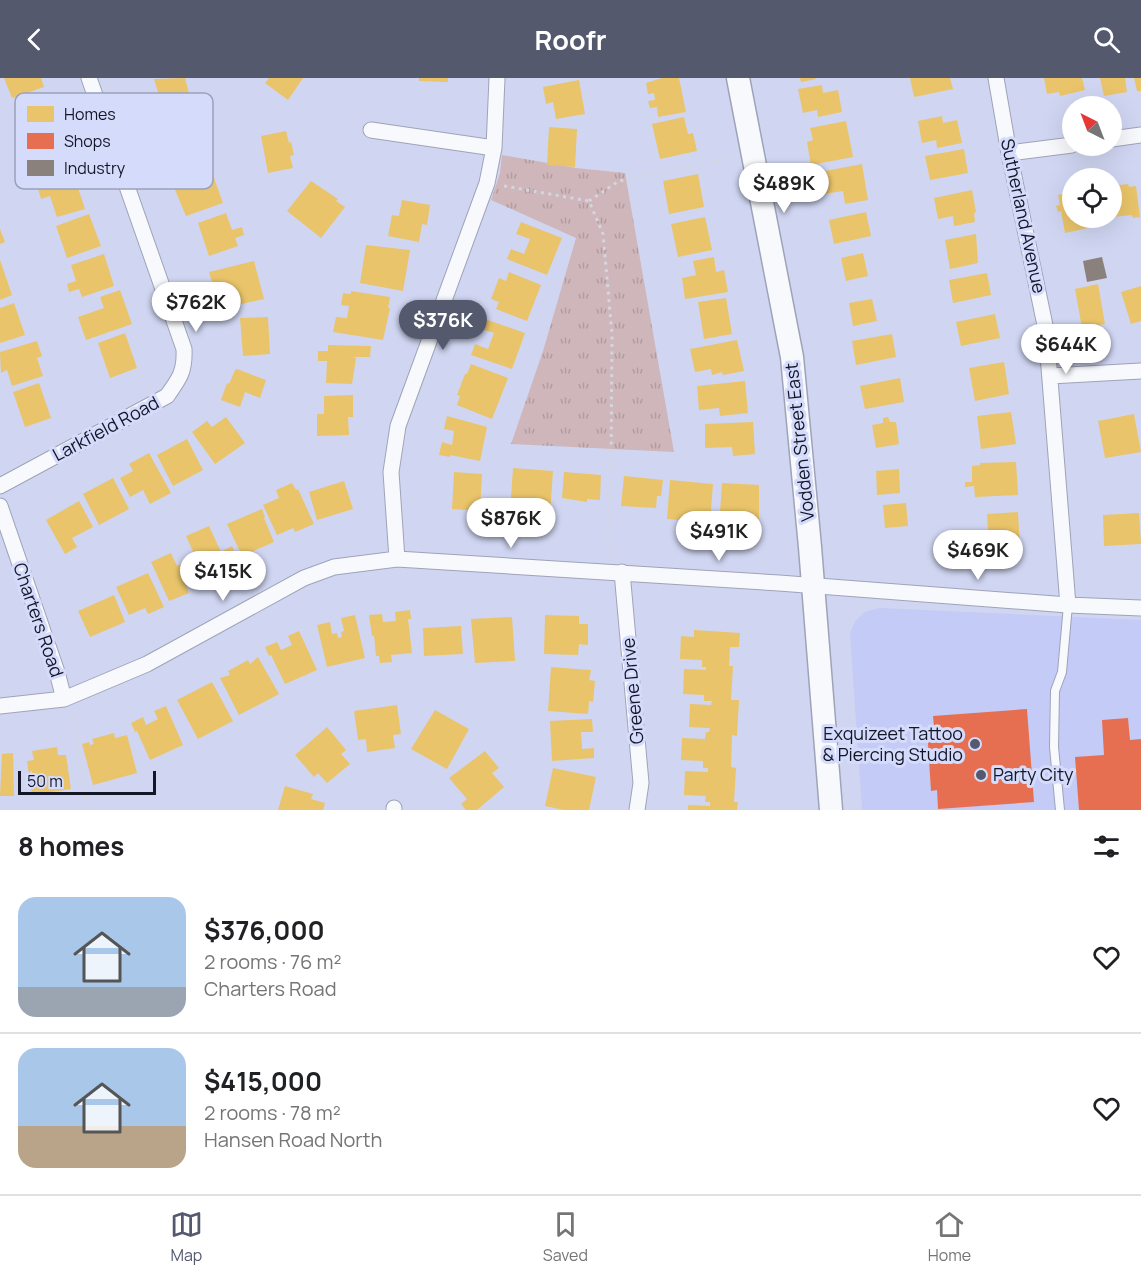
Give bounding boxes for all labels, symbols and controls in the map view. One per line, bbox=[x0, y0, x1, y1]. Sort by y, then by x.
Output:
text: Roofr bbox=[534, 21, 607, 58]
icon: back bbox=[18, 23, 51, 56]
icon: search bbox=[1090, 23, 1123, 56]
legend bbox=[15, 93, 213, 189]
north arrow bbox=[1062, 96, 1122, 156]
map controls bbox=[1062, 96, 1122, 228]
text: Homes bbox=[64, 103, 116, 125]
text: Shops bbox=[64, 130, 111, 152]
street label: Sutherland Avenue bbox=[996, 136, 1052, 295]
text: Industry bbox=[64, 157, 126, 179]
pin: $489K bbox=[742, 163, 826, 214]
button: locate bbox=[1062, 168, 1122, 228]
text: $489K bbox=[753, 169, 815, 196]
pin: $762K bbox=[154, 282, 238, 333]
text: $762K bbox=[166, 288, 226, 315]
pin: $376K bbox=[401, 300, 485, 351]
text: $376K bbox=[413, 306, 473, 333]
pin: $644K bbox=[1024, 324, 1108, 375]
text: $644K bbox=[1035, 330, 1097, 357]
street label: Vodden Street East bbox=[779, 361, 819, 523]
street label: Larkfield Road bbox=[48, 390, 163, 466]
pin: $876K bbox=[469, 498, 553, 549]
text: $876K bbox=[481, 504, 541, 531]
pin: $491K bbox=[677, 511, 761, 562]
text: $491K bbox=[690, 517, 748, 544]
pin: $469K bbox=[936, 530, 1020, 581]
text: $469K bbox=[947, 536, 1009, 563]
pin: $415K bbox=[181, 551, 265, 602]
text: $415K bbox=[194, 557, 252, 584]
street label: Charters Road bbox=[8, 559, 70, 680]
street label: Greene Drive bbox=[615, 637, 649, 745]
place label: Exquizeet Tattoo & Piercing Studio bbox=[822, 721, 963, 766]
marker: Exquizeet Tattoo & Piercing Studio bbox=[968, 737, 982, 751]
place label: Party City bbox=[993, 762, 1074, 786]
scale bar bbox=[18, 768, 156, 796]
marker: Party City bbox=[974, 768, 988, 782]
text: 50 m bbox=[27, 770, 63, 792]
text: 8 homes bbox=[18, 828, 124, 864]
icon: filters bbox=[1090, 830, 1123, 863]
text: $376,000 bbox=[204, 912, 325, 948]
icon: home bbox=[66, 921, 138, 993]
icon: heart bbox=[1090, 941, 1123, 974]
text: 2 rooms · 76 m² bbox=[204, 948, 341, 975]
text: Charters Road bbox=[204, 975, 337, 1002]
text: $415,000 bbox=[204, 1063, 322, 1099]
icon: home bbox=[66, 1072, 138, 1144]
icon: heart bbox=[1090, 1092, 1123, 1125]
text: 2 rooms · 78 m² bbox=[204, 1099, 341, 1126]
text: Hansen Road North bbox=[204, 1126, 382, 1153]
tab: Map bbox=[170, 1208, 203, 1266]
tab: Saved bbox=[543, 1208, 588, 1266]
tab: Home bbox=[928, 1208, 971, 1266]

